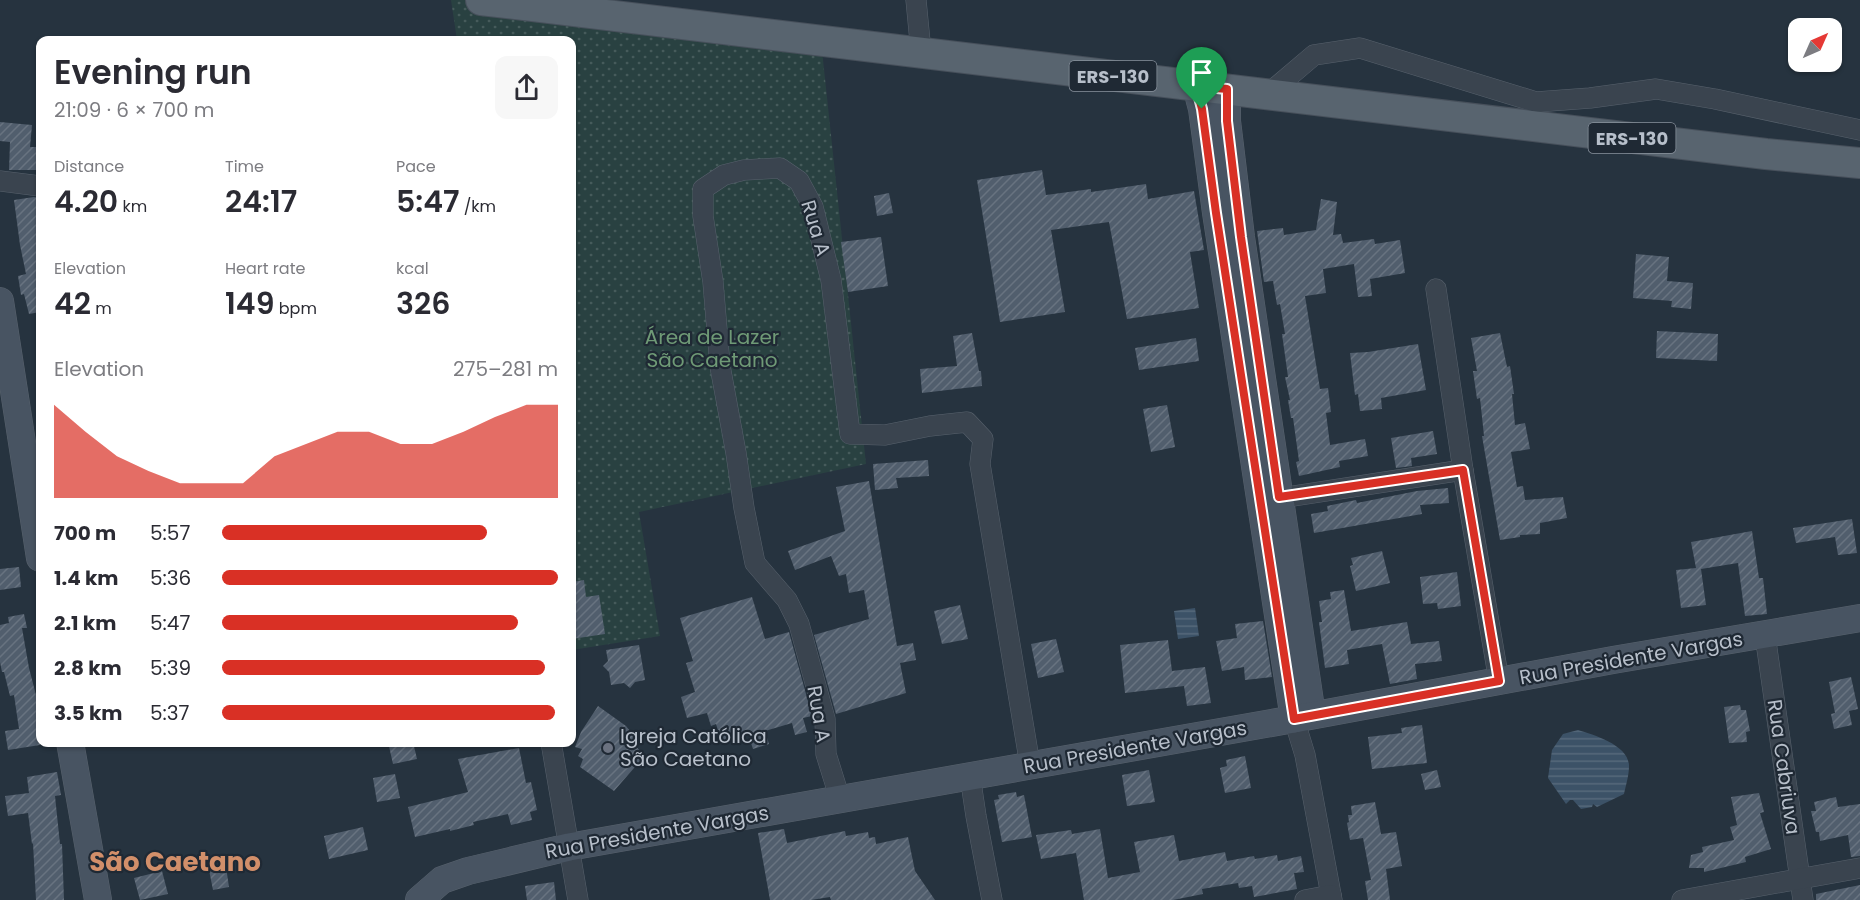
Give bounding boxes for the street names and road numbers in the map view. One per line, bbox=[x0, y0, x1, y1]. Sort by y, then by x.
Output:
road number: ERS-130 bbox=[1070, 61, 1156, 91]
road number: ERS-130 bbox=[1588, 123, 1676, 153]
street label: Rua A bbox=[794, 197, 838, 259]
street label: Rua Presidente Vargas bbox=[1517, 625, 1745, 691]
street label: Rua A bbox=[800, 683, 838, 745]
street label: Rua Cabriuva bbox=[1761, 698, 1807, 836]
street label: Rua Presidente Vargas bbox=[1021, 714, 1249, 780]
street label: Rua Presidente Vargas bbox=[543, 799, 771, 865]

